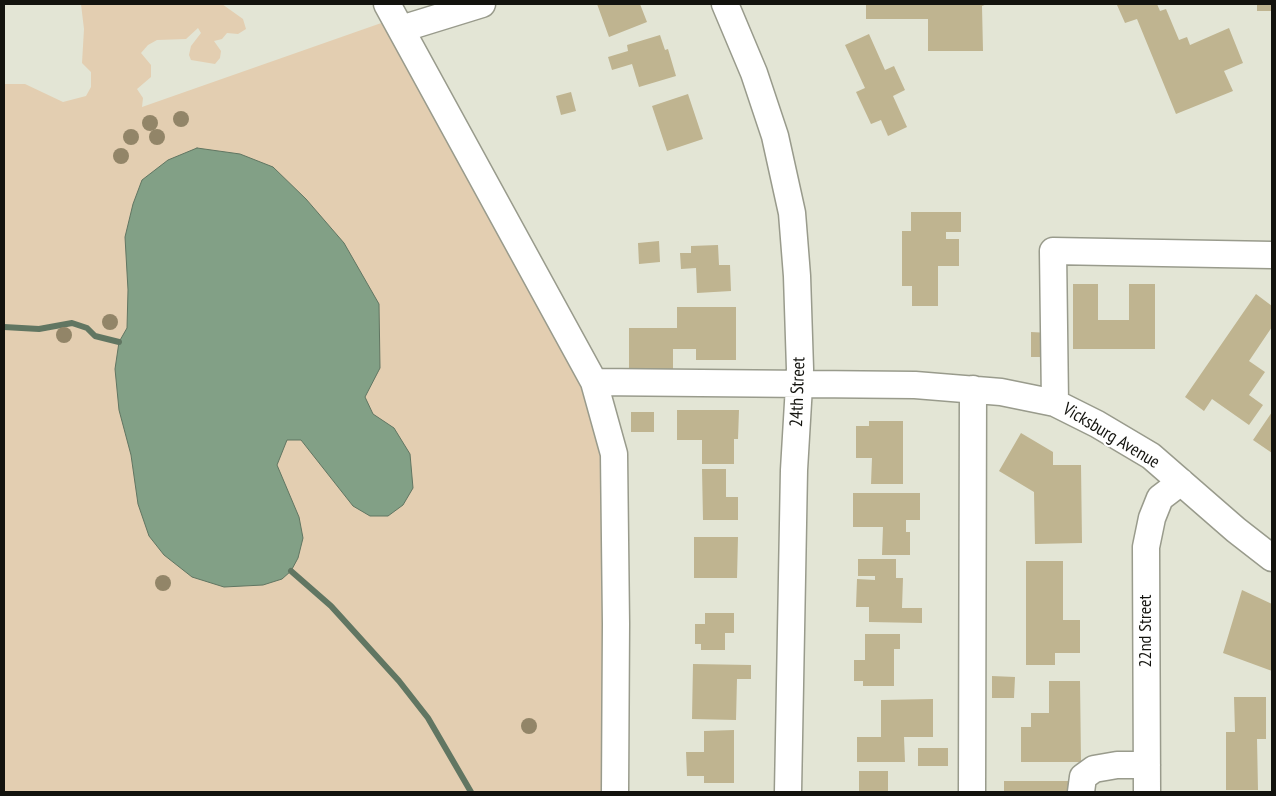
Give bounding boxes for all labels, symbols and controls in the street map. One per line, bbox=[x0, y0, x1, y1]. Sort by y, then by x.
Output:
street label: 24th Street bbox=[786, 357, 810, 427]
street label: Vicksburg Avenue bbox=[1059, 399, 1163, 473]
street label: 22nd Street bbox=[1135, 595, 1157, 667]

